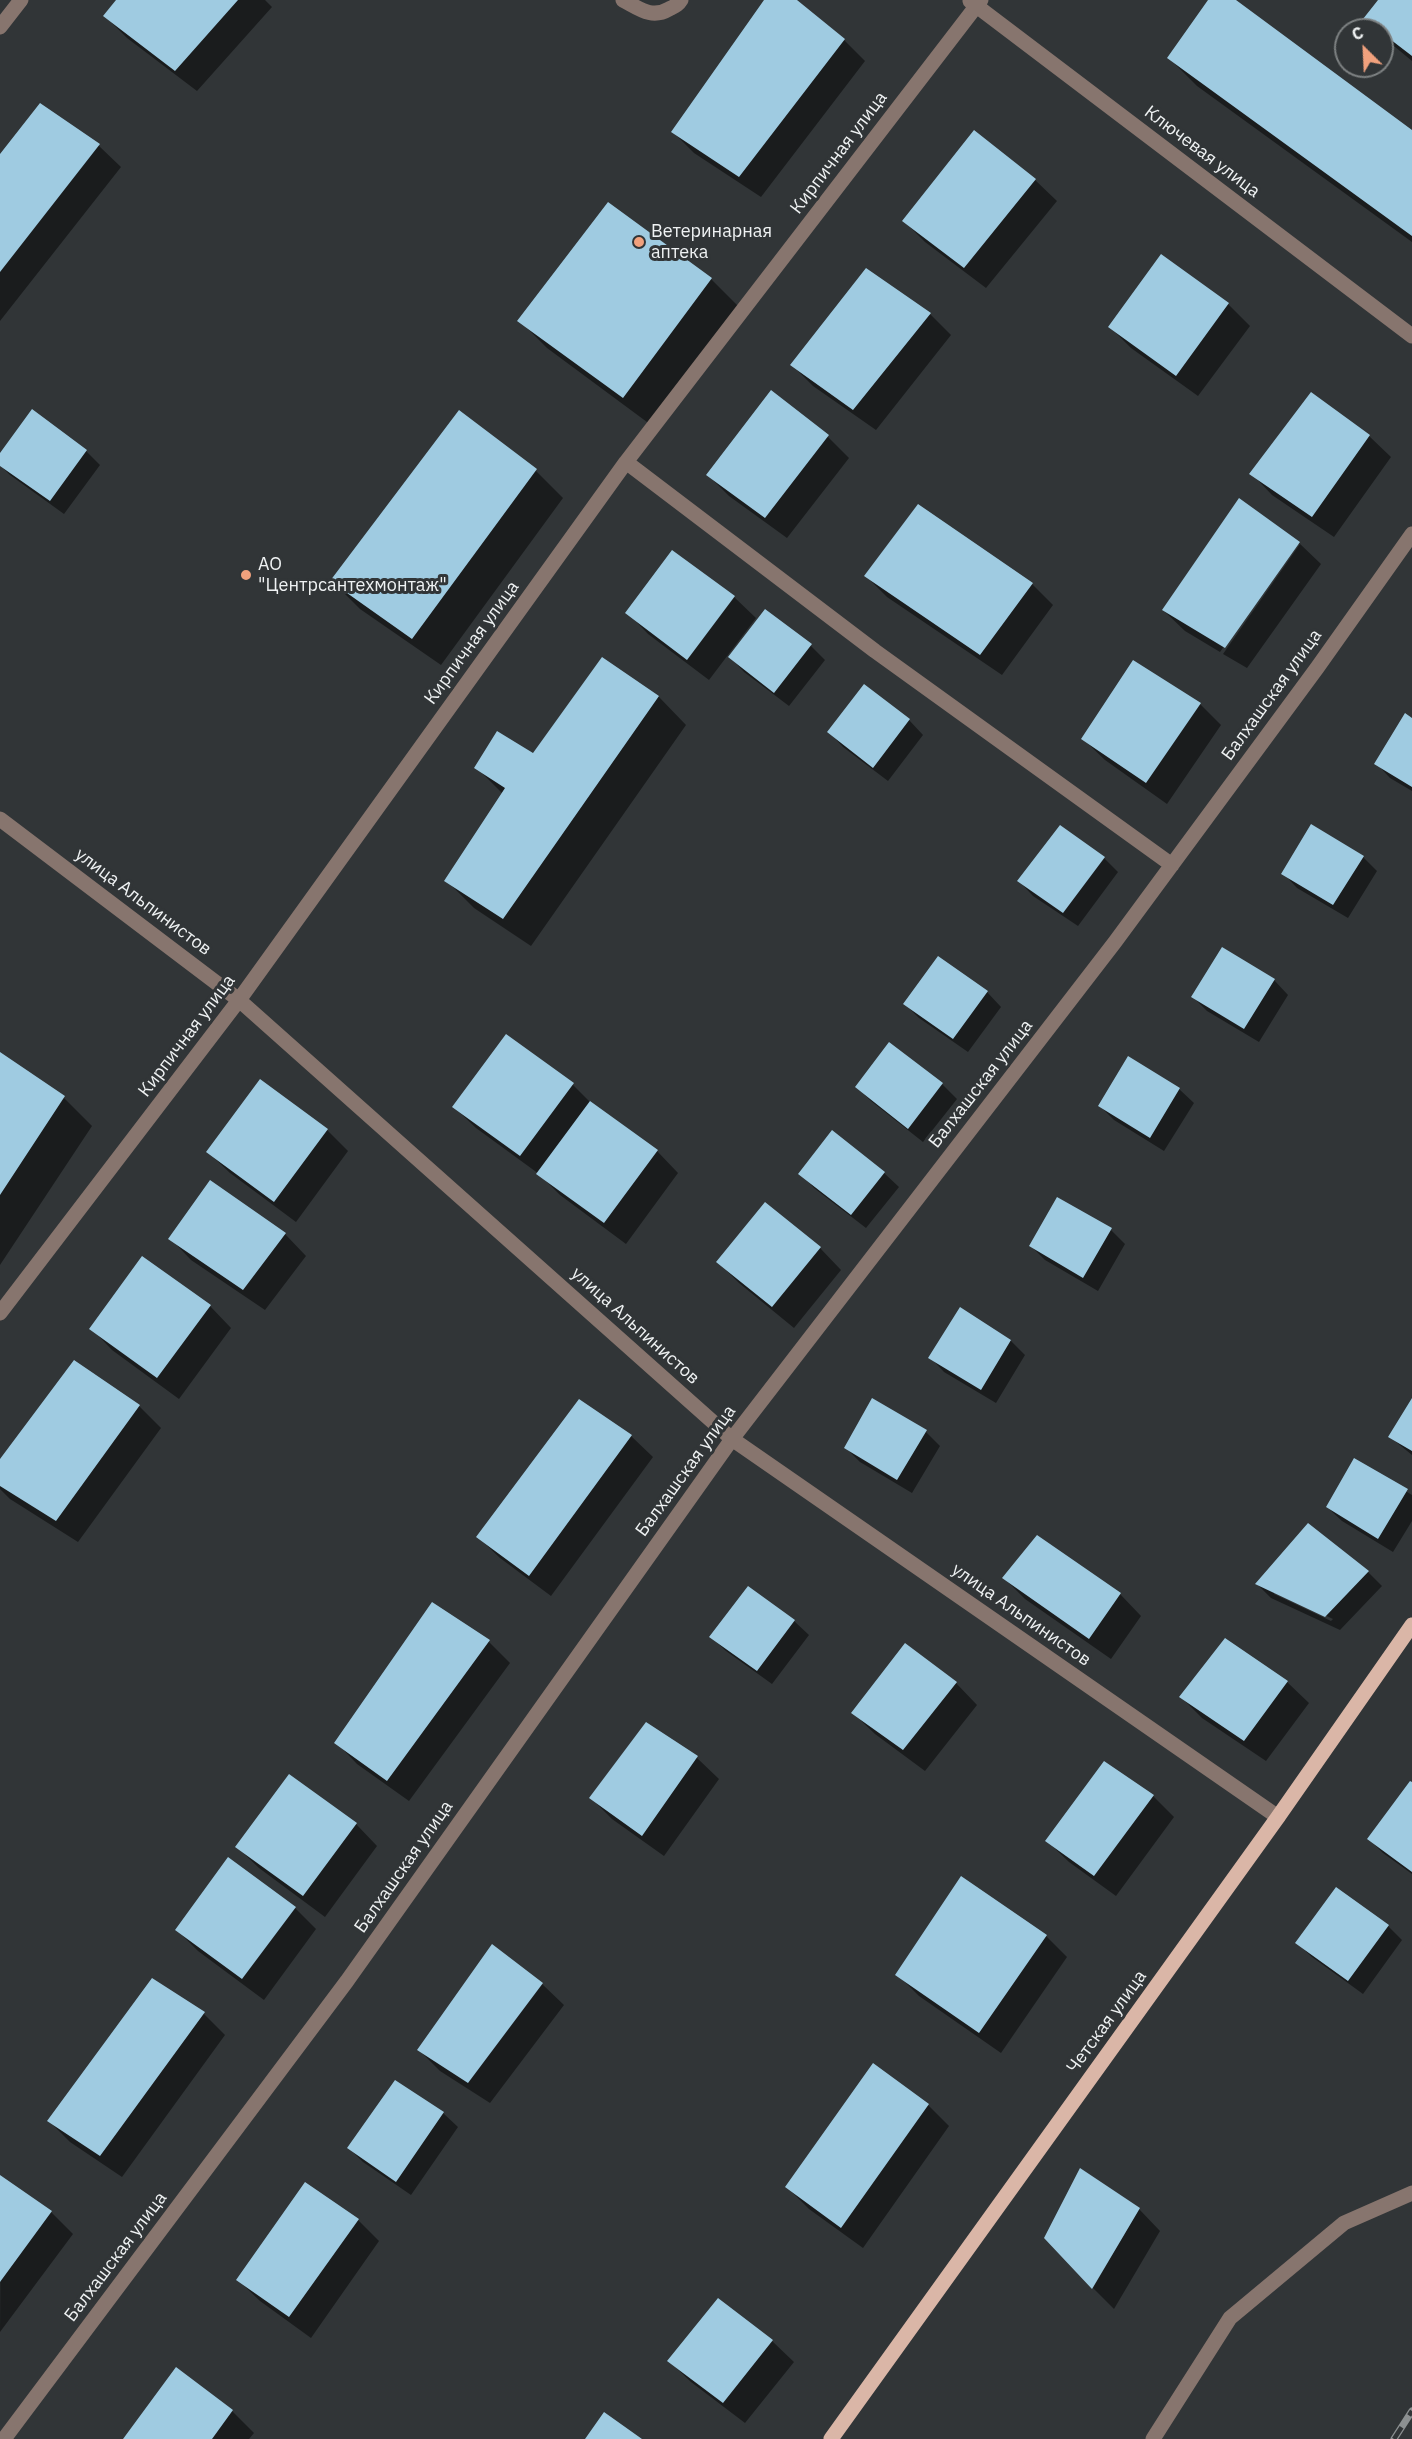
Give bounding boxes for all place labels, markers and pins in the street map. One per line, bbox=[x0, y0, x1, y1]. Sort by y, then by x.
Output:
place label: Ветеринарная аптека bbox=[651, 221, 772, 264]
marker: Ветеринарная аптека bbox=[632, 235, 646, 249]
place label: АО "Центрсантехмонтаж" bbox=[258, 554, 447, 596]
marker: АО "Центрсантехмонтаж" bbox=[239, 568, 253, 582]

